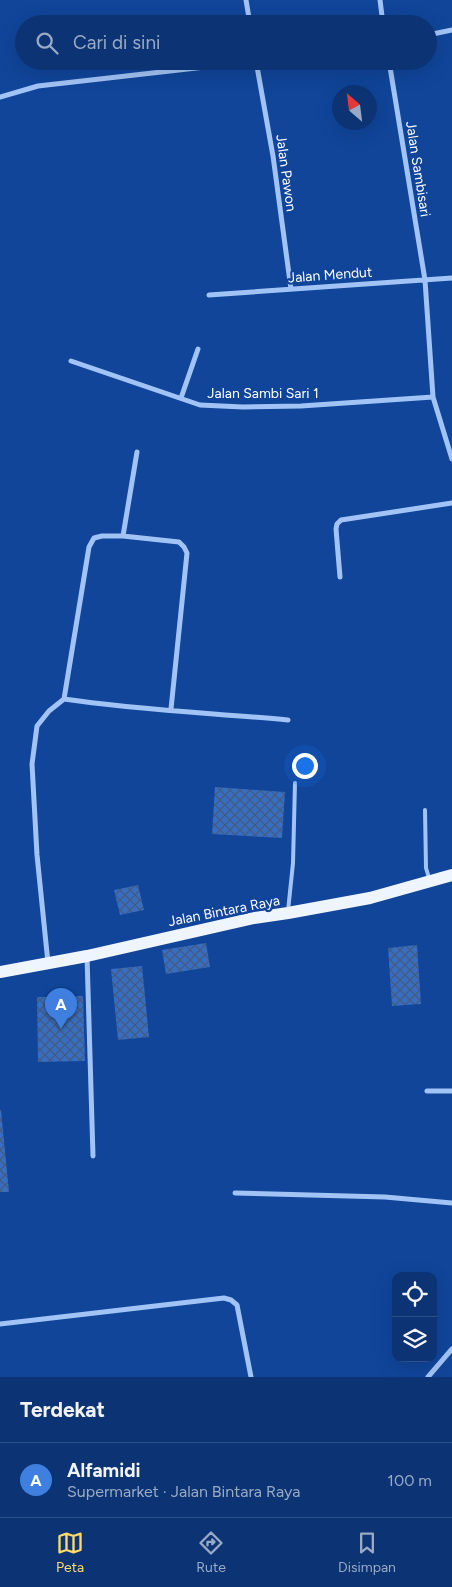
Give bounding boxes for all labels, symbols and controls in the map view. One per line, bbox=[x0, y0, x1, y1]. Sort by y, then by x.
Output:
search box bbox=[15, 15, 437, 70]
icon: search bbox=[33, 29, 61, 57]
text: Cari di sini bbox=[73, 31, 160, 54]
north arrow bbox=[332, 85, 377, 130]
street label: Jalan Sambisari bbox=[402, 120, 434, 218]
street label: Jalan Pawon bbox=[272, 133, 300, 213]
street label: Jalan Mendut bbox=[287, 264, 373, 286]
street label: Jalan Sambi Sari 1 bbox=[207, 385, 319, 402]
your location bbox=[292, 753, 318, 779]
street label: Jalan Bintara Raya bbox=[167, 892, 281, 930]
pin: A bbox=[45, 988, 77, 1029]
map controls bbox=[392, 1272, 437, 1362]
button: locate bbox=[392, 1272, 437, 1317]
button: layers bbox=[392, 1317, 437, 1362]
text: Terdekat bbox=[20, 1397, 105, 1422]
text: Alfamidi bbox=[67, 1459, 140, 1482]
text: A bbox=[30, 1471, 42, 1490]
text: 100 m bbox=[387, 1471, 432, 1490]
text: Supermarket · Jalan Bintara Raya bbox=[67, 1482, 300, 1501]
tab: Peta bbox=[56, 1529, 84, 1576]
tab: Rute bbox=[196, 1529, 226, 1576]
tab: Disimpan bbox=[338, 1529, 396, 1576]

